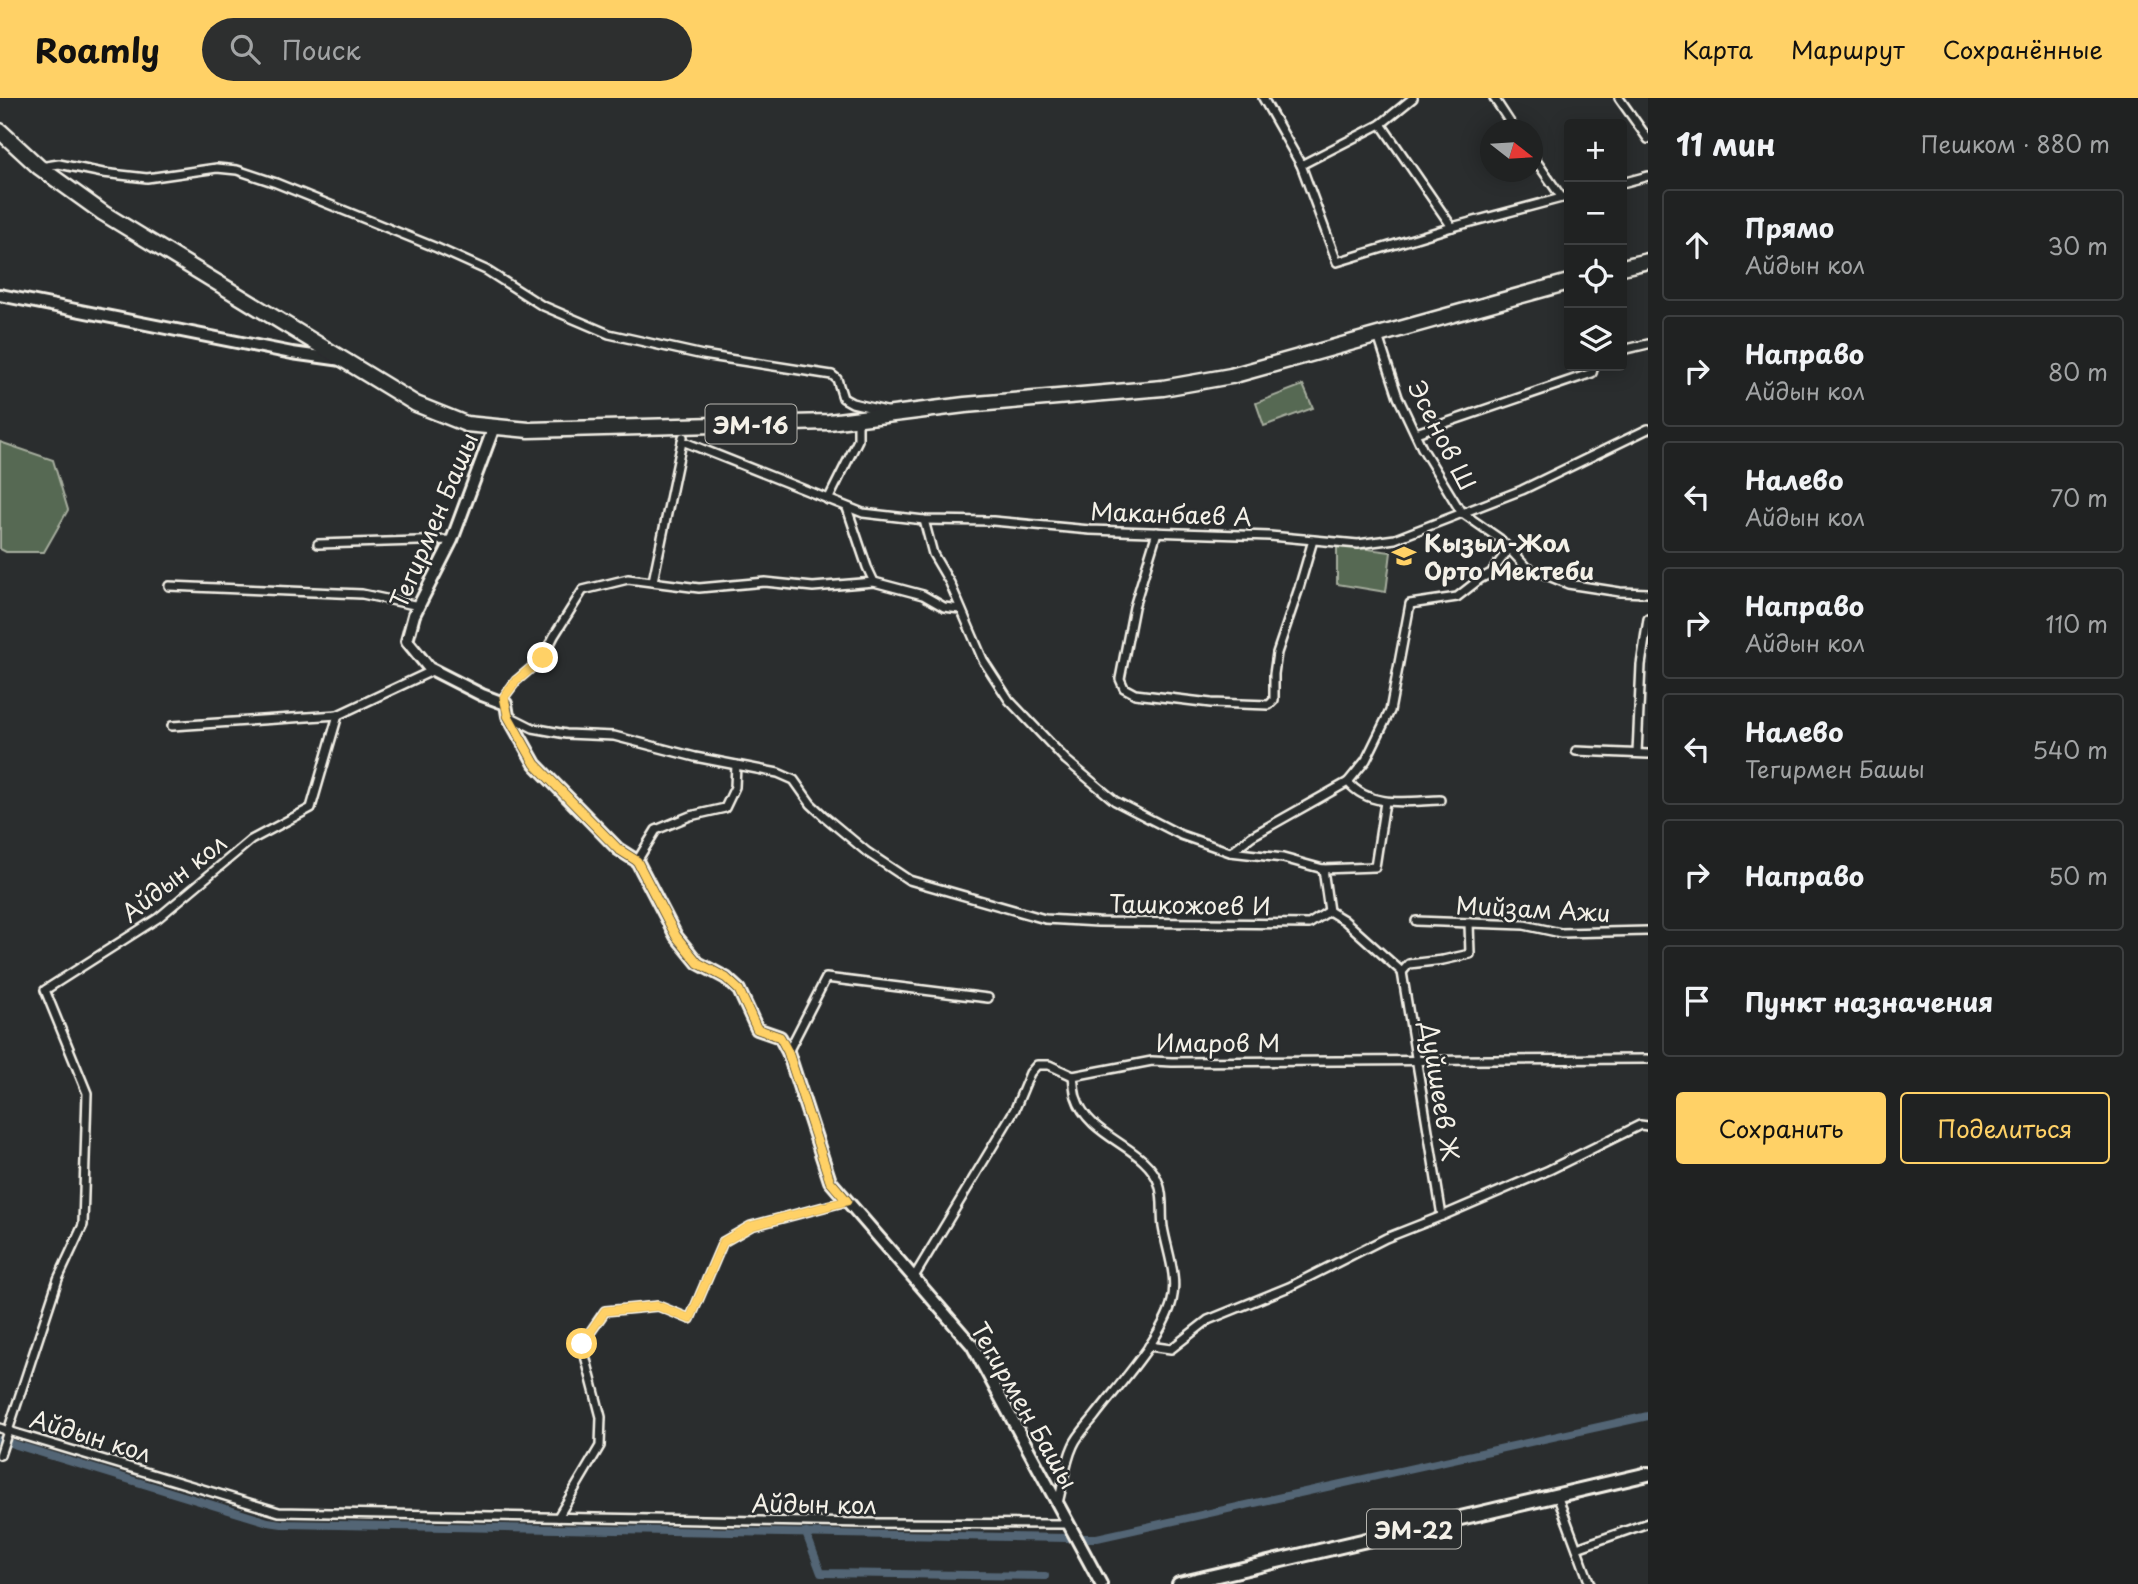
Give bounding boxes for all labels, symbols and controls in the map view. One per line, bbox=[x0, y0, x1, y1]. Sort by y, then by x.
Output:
search box bbox=[202, 18, 692, 81]
text: Roamly bbox=[35, 24, 160, 74]
icon: search bbox=[226, 30, 264, 68]
text: Поиск bbox=[282, 30, 361, 69]
text: Карта bbox=[1682, 31, 1753, 67]
text: Маршрут bbox=[1791, 31, 1905, 67]
text: Сохранённые bbox=[1943, 31, 2103, 67]
north arrow bbox=[1480, 119, 1543, 182]
map controls bbox=[1564, 119, 1627, 371]
button: + bbox=[1564, 119, 1627, 182]
text: 11 мин bbox=[1676, 121, 1776, 166]
text: Пешком · 880 m bbox=[1921, 126, 2110, 161]
button: − bbox=[1564, 182, 1627, 245]
text: Прямо bbox=[1745, 208, 1834, 247]
icon: ahead bbox=[1678, 226, 1716, 264]
text: 30 m bbox=[2047, 228, 2108, 263]
button: locate bbox=[1564, 245, 1627, 308]
text: Айдын кол bbox=[1745, 247, 1865, 282]
button: layers bbox=[1564, 308, 1627, 371]
text: Направо bbox=[1745, 334, 1864, 373]
icon: right bbox=[1678, 352, 1716, 390]
text: 80 m bbox=[2048, 354, 2108, 389]
text: Айдын кол bbox=[1745, 373, 1865, 408]
street label: Эсенов Ш bbox=[1400, 374, 1486, 496]
road number: ЭМ-16 bbox=[706, 404, 796, 444]
street label: Тегирмен Башы bbox=[380, 427, 486, 613]
text: Налево bbox=[1745, 460, 1843, 499]
icon: left bbox=[1678, 478, 1716, 516]
text: 70 m bbox=[2050, 480, 2108, 515]
street label: Маканбаев А bbox=[1090, 492, 1252, 534]
text: Айдын кол bbox=[1745, 499, 1865, 534]
place label: Кызыл-Жол Орто Мектеби bbox=[1424, 524, 1594, 588]
school or university icon: Кызыл-Жол Орто Мектеби bbox=[1390, 542, 1418, 570]
text: Направо bbox=[1745, 586, 1864, 625]
icon: right bbox=[1678, 604, 1716, 642]
text: 110 m bbox=[2046, 606, 2108, 641]
text: Айдын кол bbox=[1745, 625, 1865, 660]
route end bbox=[527, 642, 558, 673]
text: Налево bbox=[1745, 712, 1843, 751]
icon: left bbox=[1678, 730, 1716, 768]
text: 540 m bbox=[2032, 732, 2108, 767]
text: Тегирмен Башы bbox=[1745, 751, 1925, 786]
street label: Айдын кол bbox=[113, 824, 233, 930]
icon: right bbox=[1678, 856, 1716, 894]
text: Направо bbox=[1745, 856, 1864, 895]
text: 50 m bbox=[2048, 858, 2108, 893]
street label: Ташкожоев И bbox=[1109, 885, 1271, 923]
street label: Мийзам Ажи bbox=[1455, 886, 1611, 930]
icon: arrive bbox=[1678, 982, 1716, 1020]
text: Пункт назначения bbox=[1745, 982, 1993, 1021]
street label: Дуйшеев Ж bbox=[1412, 1018, 1470, 1163]
street label: Имаров М bbox=[1156, 1024, 1280, 1060]
button: Сохранить bbox=[1676, 1092, 1886, 1164]
button: Поделиться bbox=[1900, 1092, 2110, 1164]
street label: Тегирмен Башы bbox=[963, 1315, 1087, 1495]
route start bbox=[566, 1328, 597, 1359]
street label: Айдын кол bbox=[26, 1399, 156, 1471]
street label: Айдын кол bbox=[751, 1484, 877, 1522]
road number: ЭМ-22 bbox=[1367, 1510, 1461, 1548]

